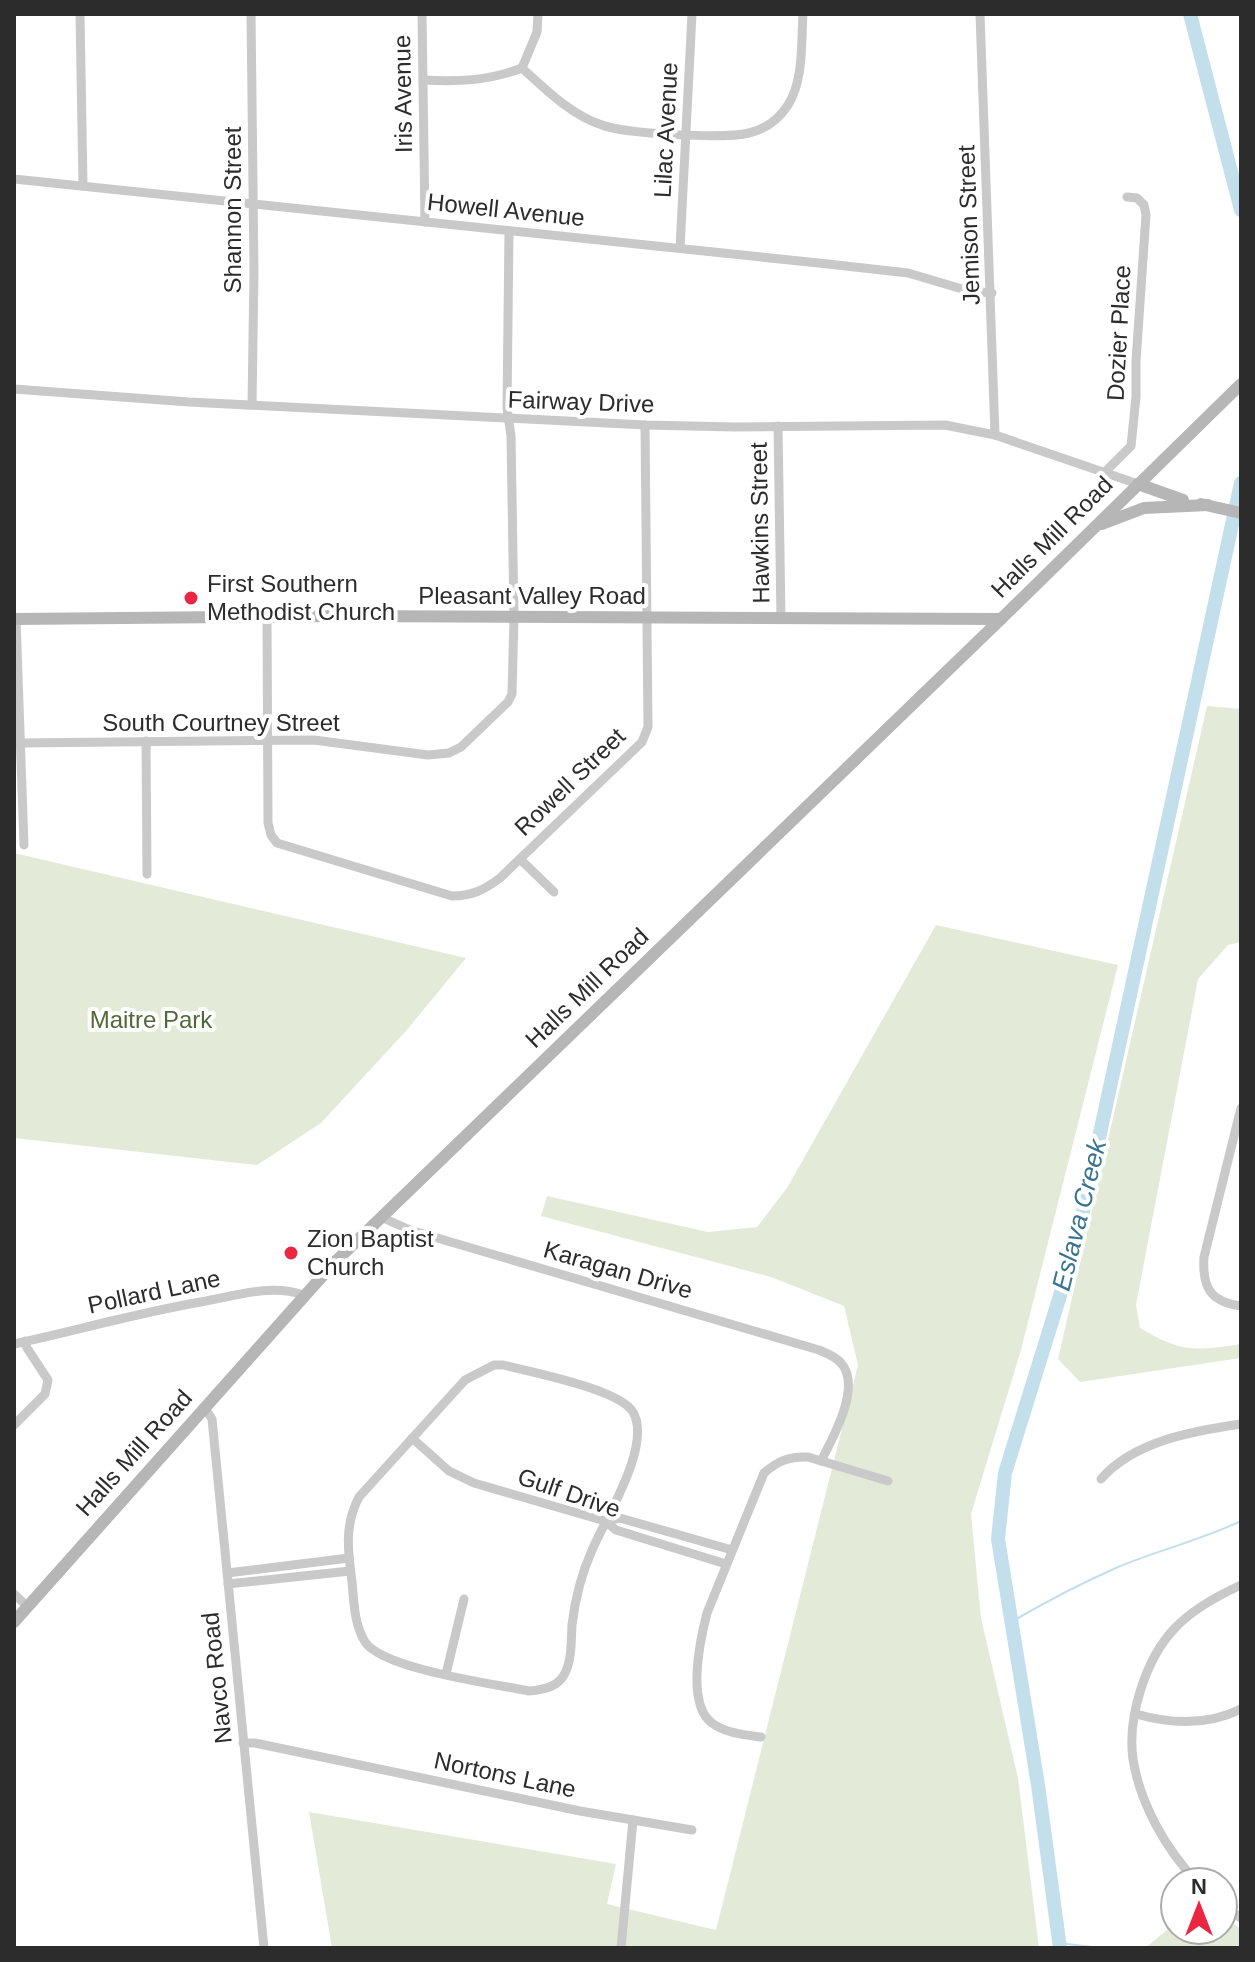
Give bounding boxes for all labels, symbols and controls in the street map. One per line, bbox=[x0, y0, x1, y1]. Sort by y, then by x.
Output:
street label: Iris Avenue bbox=[388, 35, 417, 153]
street label: Lilac Avenue bbox=[648, 62, 683, 198]
street label: Shannon Street bbox=[219, 126, 246, 293]
street label: Jemison Street bbox=[952, 144, 985, 305]
street label: Howell Avenue bbox=[426, 188, 586, 231]
street label: Dozier Place bbox=[1101, 264, 1136, 402]
street label: Fairway Drive bbox=[507, 385, 655, 418]
street label: Hawkins Street bbox=[745, 442, 774, 604]
street label: Halls Mill Road bbox=[986, 471, 1118, 603]
place label: First Southern Methodist Church bbox=[207, 570, 395, 625]
street label: Pleasant Valley Road bbox=[418, 582, 646, 609]
marker: First Southern Methodist Church bbox=[182, 589, 200, 607]
street label: South Courtney Street bbox=[102, 709, 340, 736]
street label: Rowell Street bbox=[509, 722, 631, 841]
street label: Halls Mill Road bbox=[520, 922, 654, 1053]
park label: Maitre Park bbox=[90, 1006, 213, 1033]
water label: Eslava Creek bbox=[1046, 1134, 1113, 1294]
place label: Zion Baptist Church bbox=[307, 1225, 434, 1280]
street label: Karagan Drive bbox=[541, 1235, 696, 1304]
marker: Zion Baptist Church bbox=[282, 1244, 300, 1262]
street label: Pollard Lane bbox=[85, 1264, 223, 1319]
street label: Halls Mill Road bbox=[70, 1384, 197, 1521]
street label: Gulf Drive bbox=[514, 1462, 624, 1523]
street label: Navco Road bbox=[196, 1611, 237, 1745]
street label: Nortons Lane bbox=[432, 1746, 578, 1803]
north arrow bbox=[1159, 1866, 1239, 1946]
text: N bbox=[1191, 1874, 1207, 1899]

